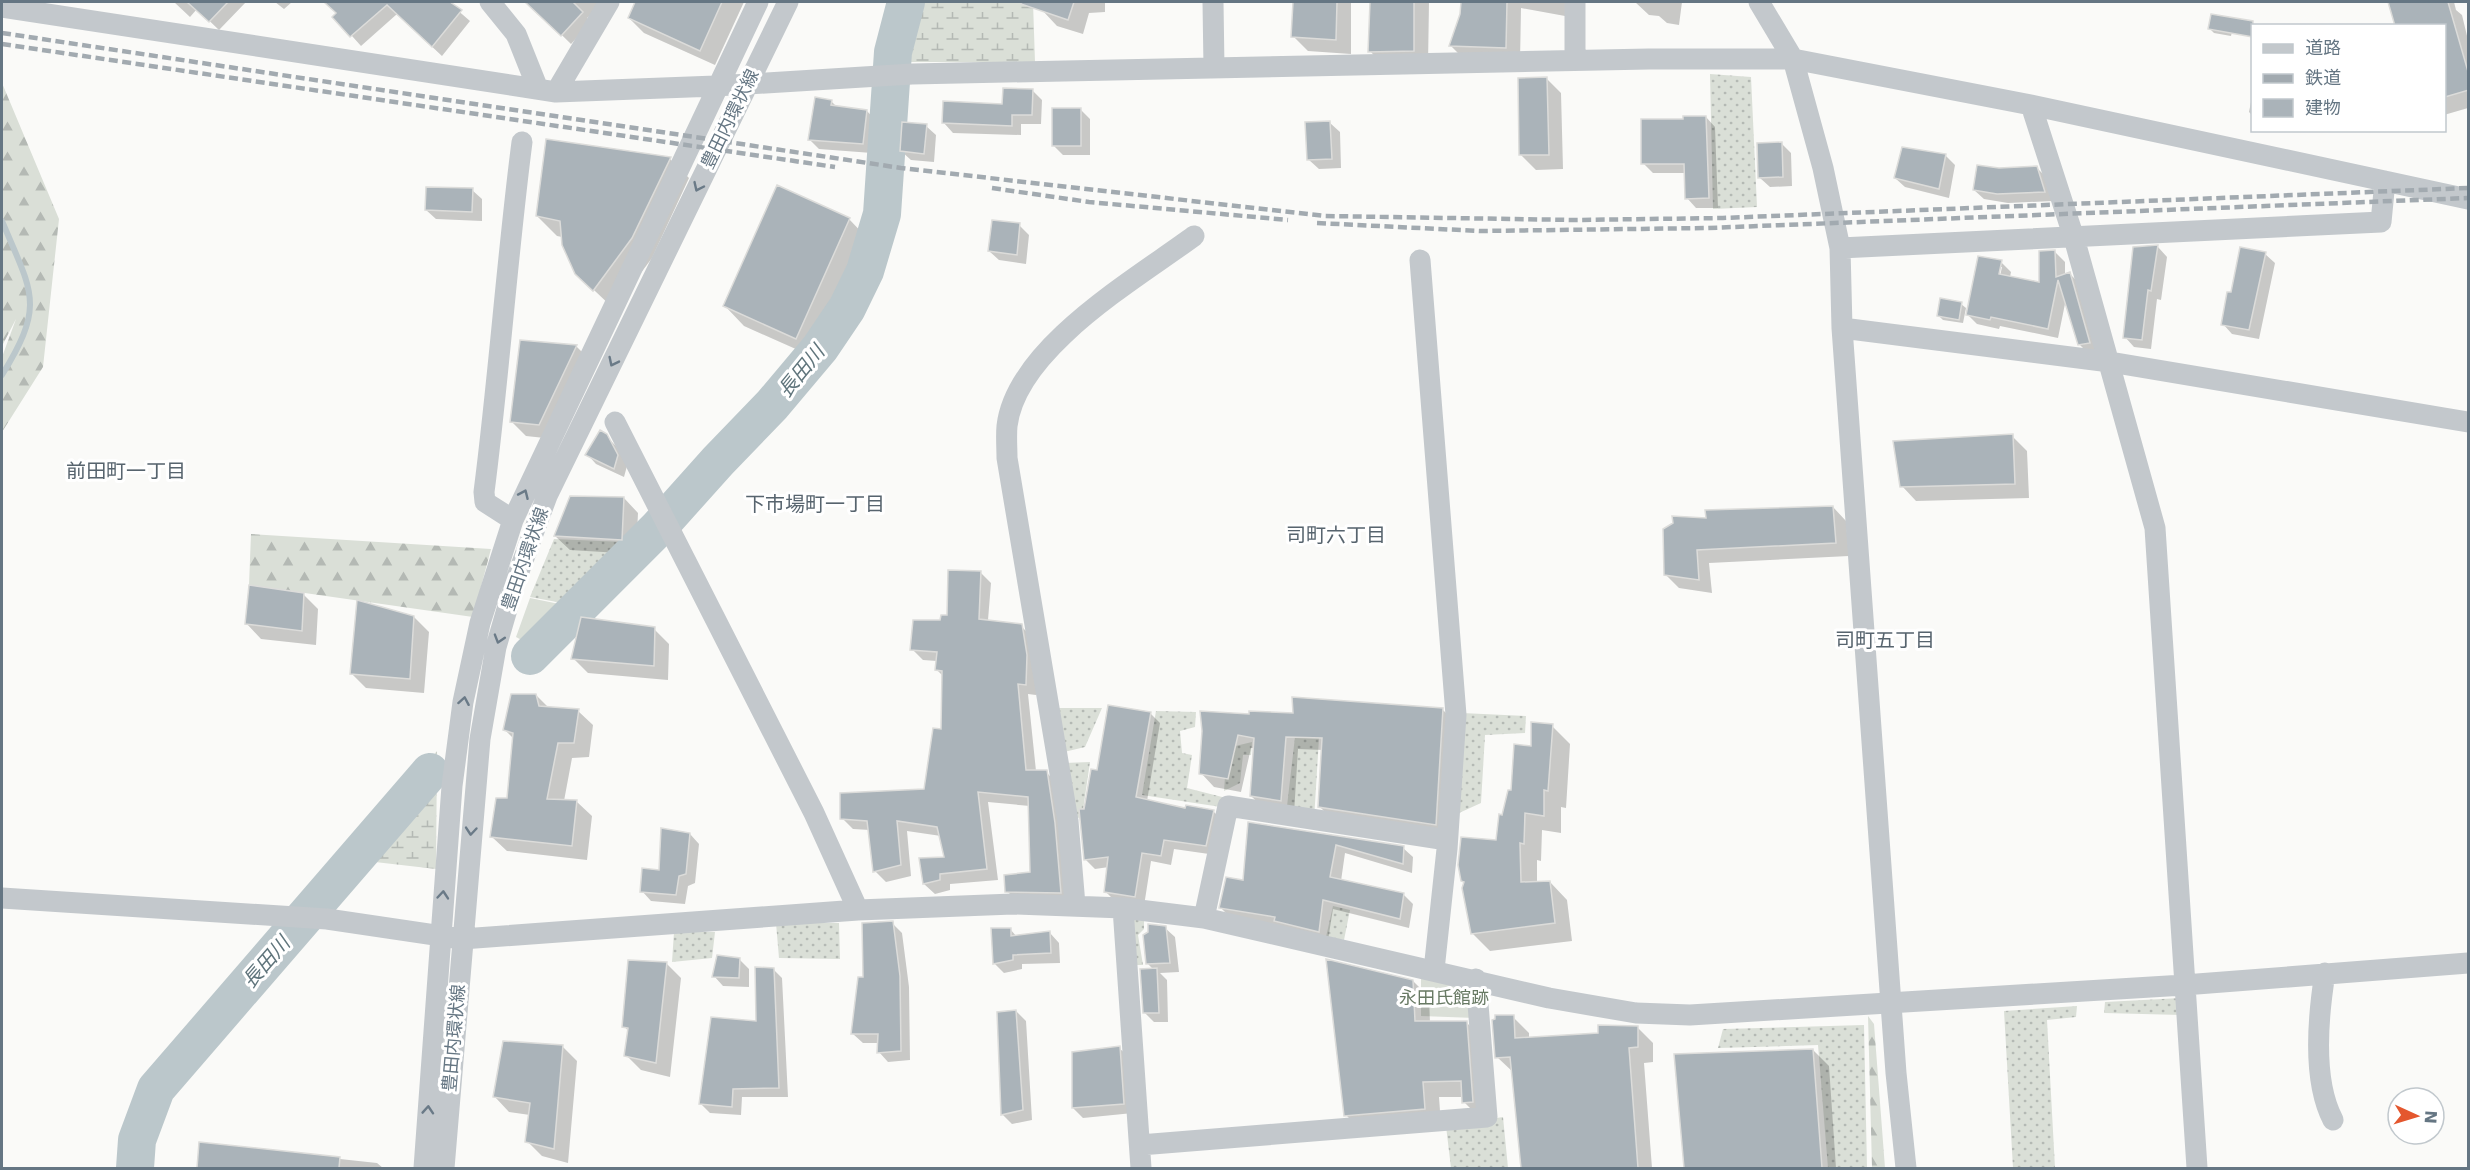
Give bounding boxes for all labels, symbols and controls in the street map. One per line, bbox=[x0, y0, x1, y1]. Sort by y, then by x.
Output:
legend bbox=[2251, 24, 2446, 132]
text: 道路 bbox=[2305, 37, 2341, 58]
street label: 豊田内環状線 bbox=[696, 66, 763, 172]
text: 鉄道 bbox=[2305, 67, 2341, 88]
text: 建物 bbox=[2305, 97, 2341, 118]
one-way arrow bbox=[694, 180, 706, 191]
water label: 長田川 bbox=[773, 339, 830, 402]
one-way arrow bbox=[609, 356, 621, 367]
district label: 前田町一丁目 bbox=[66, 459, 186, 483]
one-way arrow bbox=[517, 490, 529, 501]
district label: 下市場町一丁目 bbox=[745, 492, 885, 516]
street label: 豊田内環状線 bbox=[497, 504, 552, 613]
district label: 司町六丁目 bbox=[1286, 523, 1386, 547]
district label: 司町五丁目 bbox=[1835, 628, 1935, 652]
one-way arrow bbox=[494, 633, 506, 644]
one-way arrow bbox=[457, 696, 470, 706]
one-way arrow bbox=[465, 827, 478, 836]
one-way arrow bbox=[436, 890, 449, 899]
water label: 長田川 bbox=[237, 930, 296, 993]
street label: 豊田内環状線 bbox=[438, 983, 469, 1093]
park label: 永田氏館跡 bbox=[1399, 987, 1489, 1008]
north arrow bbox=[2386, 1086, 2446, 1146]
one-way arrow bbox=[421, 1106, 434, 1115]
text: N bbox=[2421, 1110, 2440, 1124]

